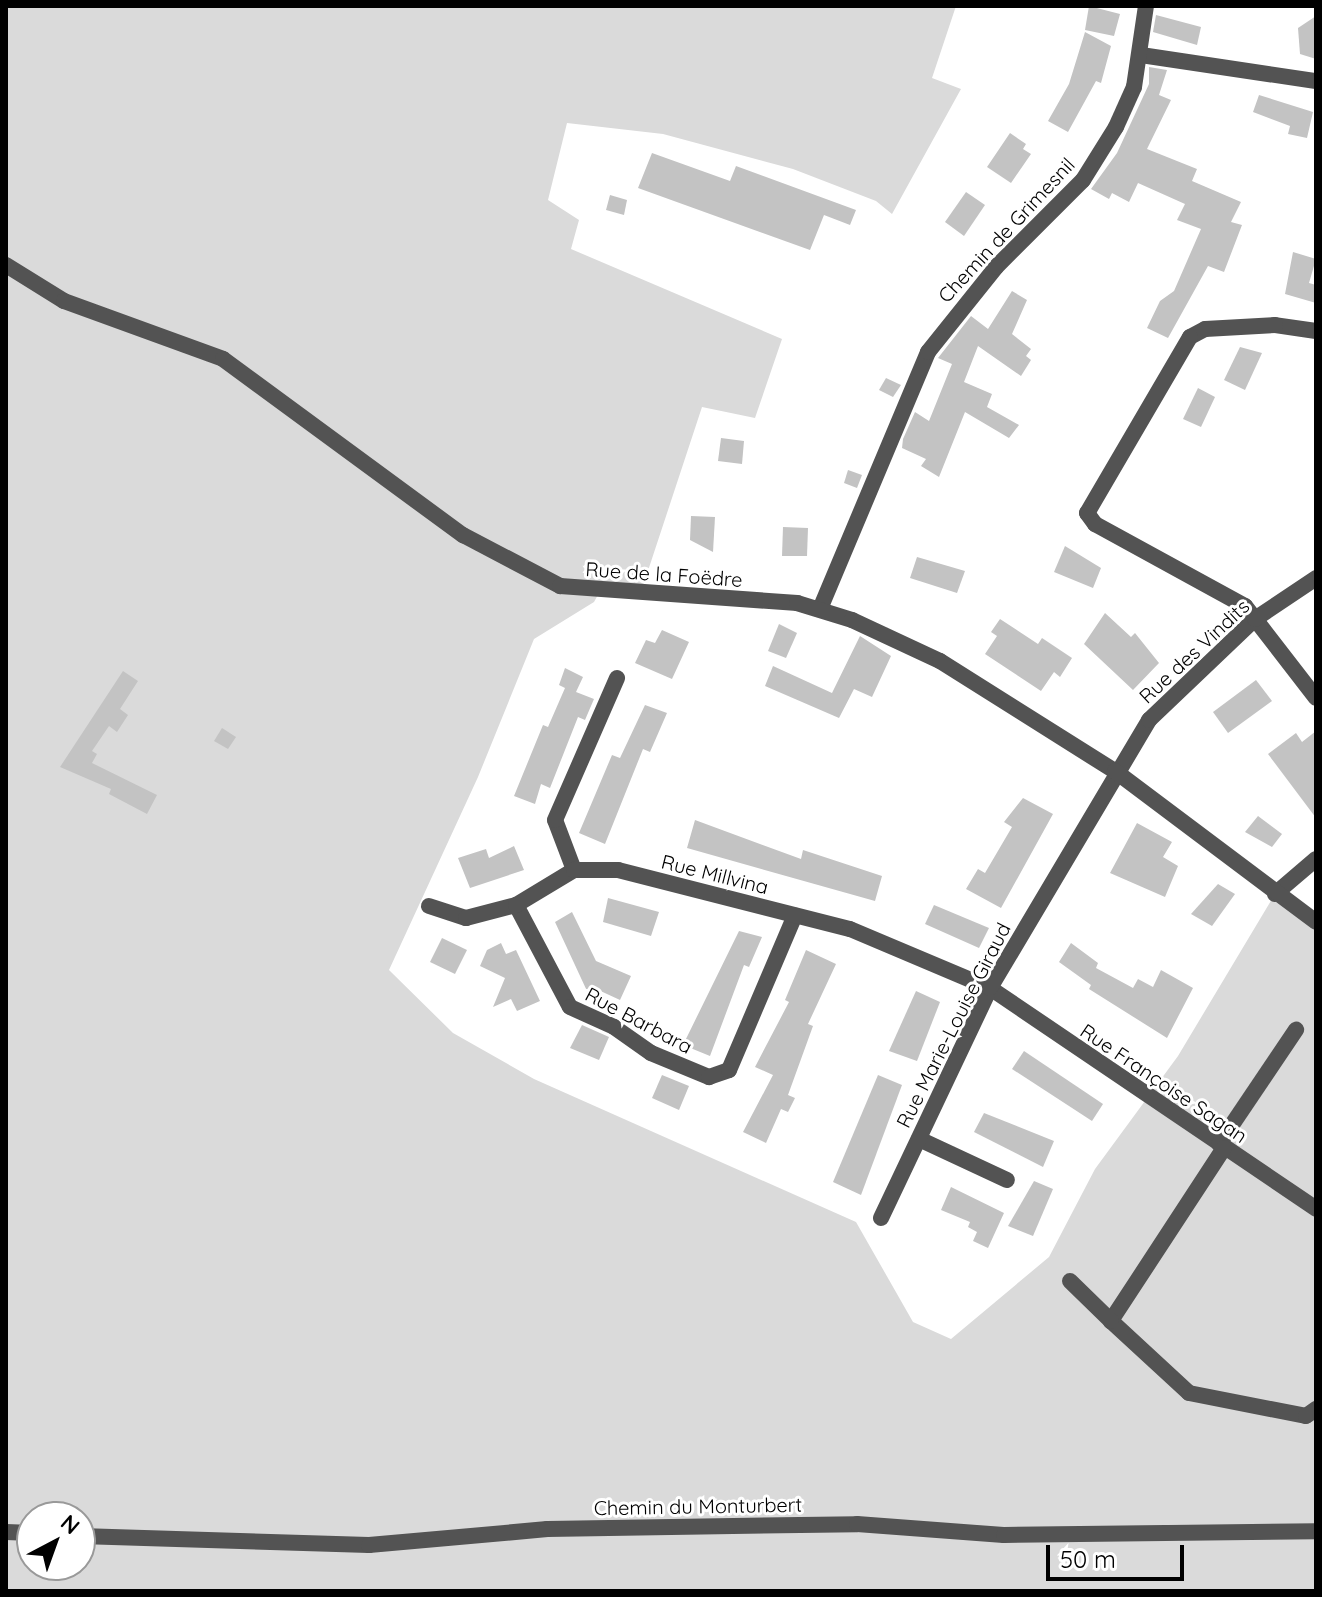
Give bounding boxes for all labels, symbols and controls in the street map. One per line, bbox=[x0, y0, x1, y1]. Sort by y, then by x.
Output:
street label: Chemin de Grimesnil bbox=[933, 153, 1079, 307]
street label: Rue de la Foëdre bbox=[585, 557, 743, 591]
street label: Rue des Vindits bbox=[1134, 594, 1254, 708]
street label: Rue Millvina bbox=[659, 849, 771, 899]
street label: Rue Marie-Louise Giraud bbox=[891, 919, 1015, 1131]
street label: Rue Barbara bbox=[581, 982, 697, 1058]
street label: Rue Françoise Sagan bbox=[1076, 1018, 1252, 1148]
street label: Chemin du Monturbert bbox=[594, 1492, 802, 1520]
north arrow bbox=[16, 1501, 96, 1581]
text: N bbox=[55, 1509, 86, 1540]
scale bar bbox=[1050, 1529, 1188, 1579]
text: 50 m bbox=[1060, 1544, 1116, 1574]

